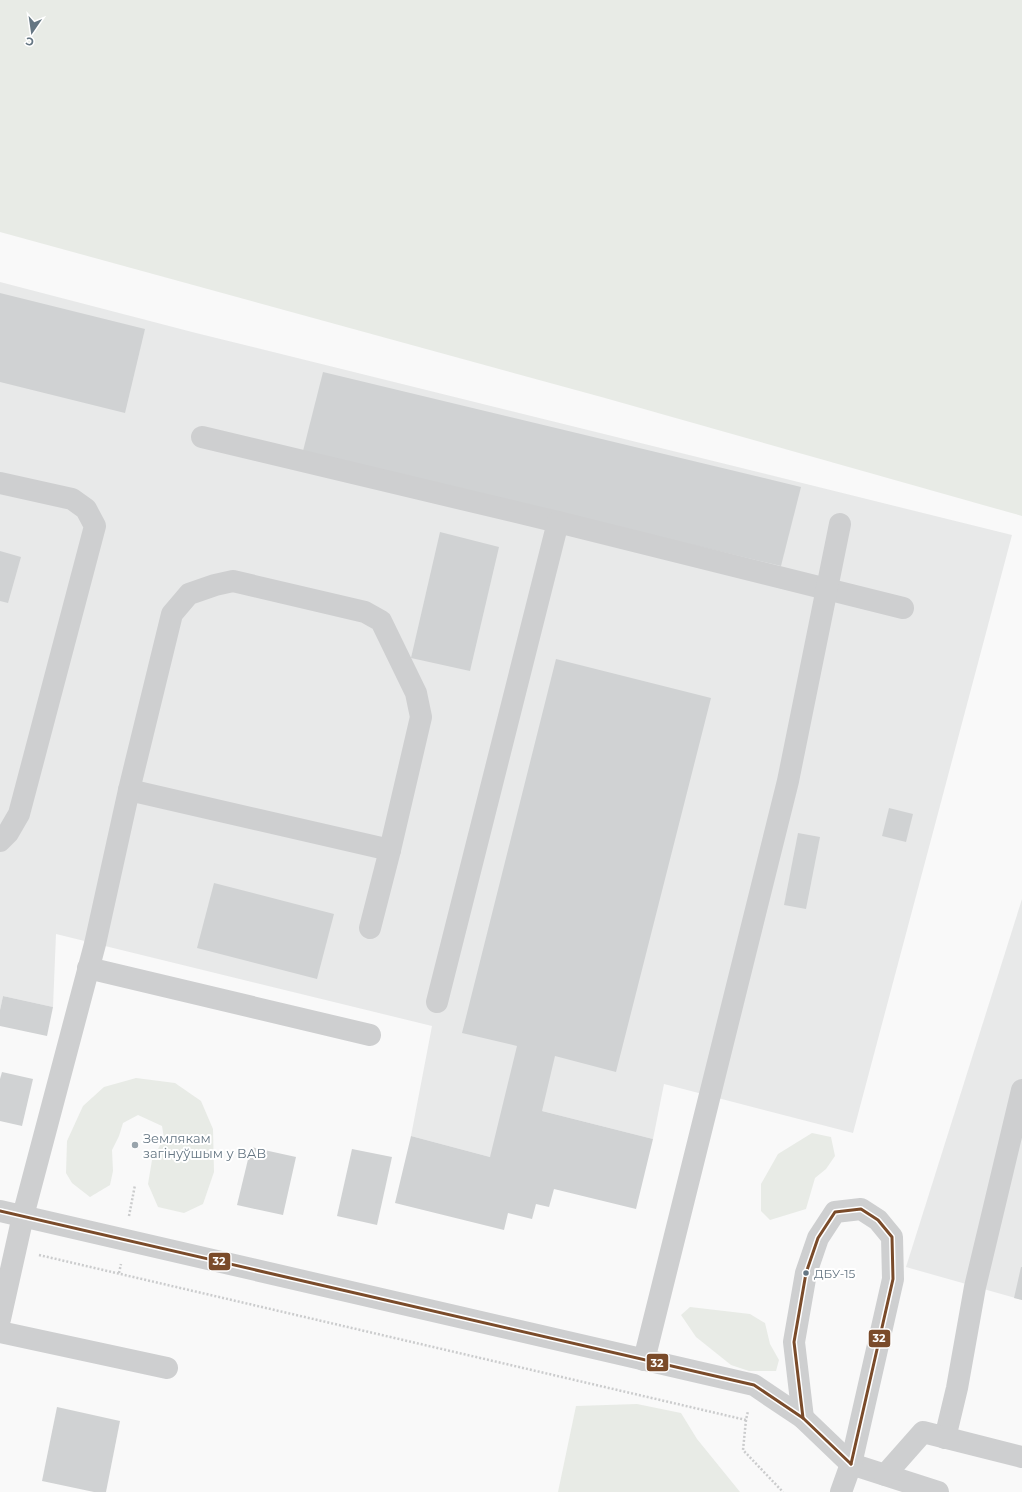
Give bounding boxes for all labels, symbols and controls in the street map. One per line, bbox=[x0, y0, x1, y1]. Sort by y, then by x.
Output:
north arrow bbox=[12, 12, 52, 52]
text: С bbox=[24, 34, 35, 49]
place label: Землякам загінуўшым у ВАВ bbox=[143, 1130, 266, 1161]
marker: Землякам загінуўшым у ВАВ bbox=[130, 1140, 140, 1150]
line badge: 32 bbox=[208, 1252, 231, 1271]
text: 32 bbox=[212, 1254, 226, 1268]
place label: ДБУ-15 bbox=[814, 1266, 856, 1281]
marker: ДБУ-15 bbox=[801, 1268, 811, 1278]
line badge: 32 bbox=[868, 1329, 891, 1348]
text: 32 bbox=[872, 1331, 886, 1345]
line badge: 32 bbox=[646, 1353, 669, 1372]
text: 32 bbox=[650, 1356, 664, 1370]

